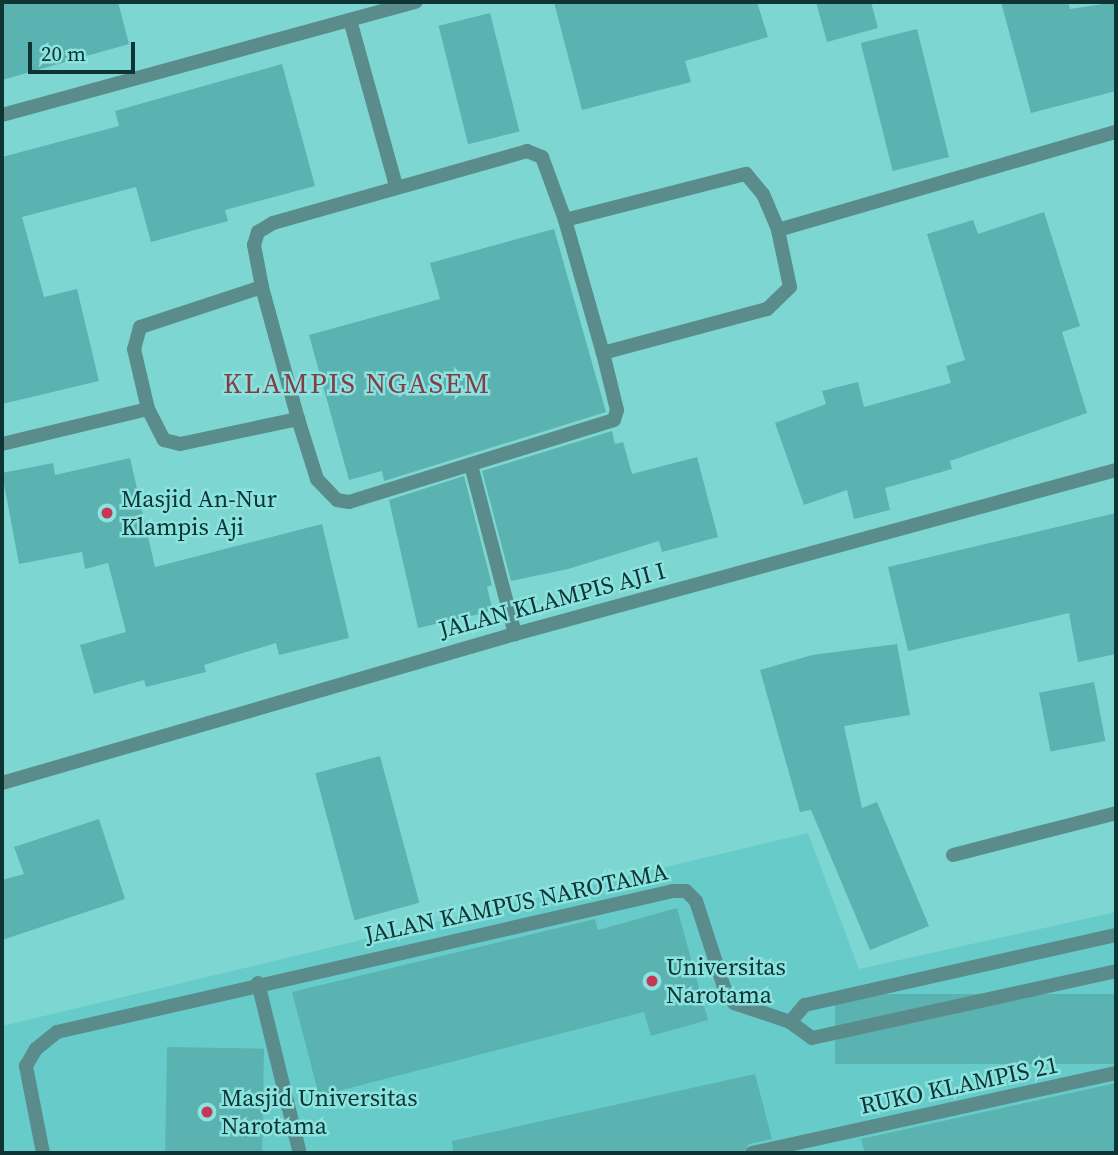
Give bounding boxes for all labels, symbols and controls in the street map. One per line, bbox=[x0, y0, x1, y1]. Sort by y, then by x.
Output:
scale bar bbox=[32, 28, 138, 72]
text: 20 m bbox=[41, 39, 86, 68]
district label: KLAMPIS NGASEM bbox=[225, 366, 489, 400]
place label: Masjid An-Nur Klampis Aji bbox=[121, 485, 277, 541]
marker: Masjid An-Nur Klampis Aji bbox=[99, 505, 115, 521]
street label: JALAN KLAMPIS AJI I bbox=[436, 556, 668, 644]
street label: JALAN KAMPUS NAROTAMA bbox=[362, 857, 670, 949]
place label: Universitas Narotama bbox=[666, 953, 786, 1009]
marker: Universitas Narotama bbox=[644, 973, 660, 989]
street label: RUKO KLAMPIS 21 bbox=[857, 1050, 1061, 1120]
place label: Masjid Universitas Narotama bbox=[221, 1084, 418, 1140]
marker: Masjid Universitas Narotama bbox=[199, 1104, 215, 1120]

